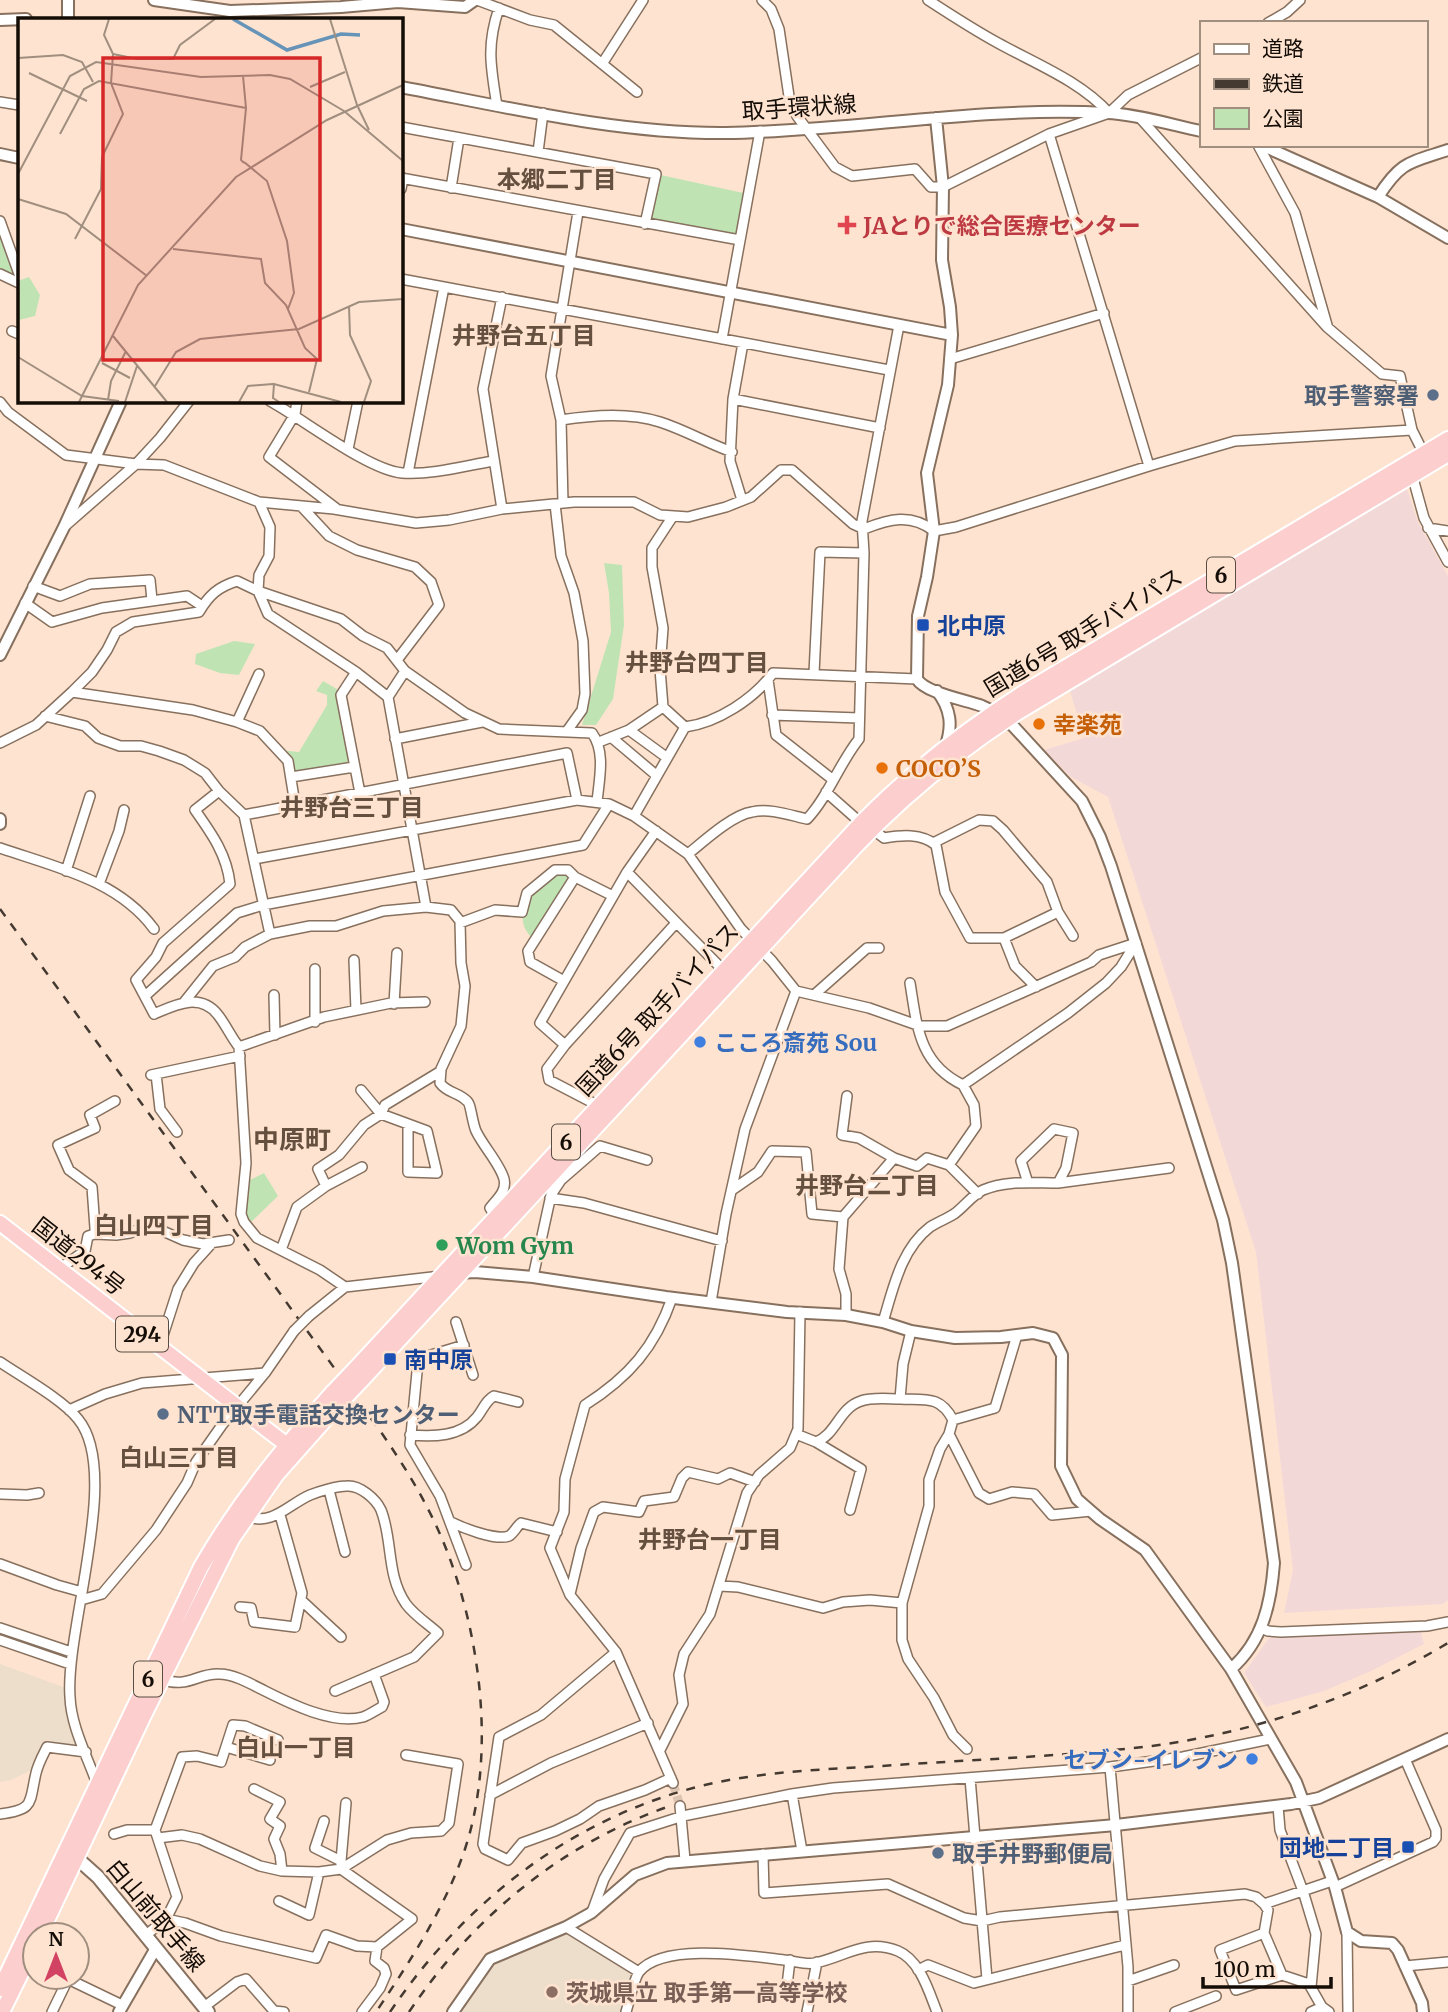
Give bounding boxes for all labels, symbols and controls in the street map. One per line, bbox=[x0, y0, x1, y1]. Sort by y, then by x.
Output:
inset map bbox=[18, 18, 402, 402]
legend bbox=[1200, 21, 1427, 147]
text: 道路 bbox=[1262, 35, 1304, 62]
text: 鉄道 bbox=[1262, 70, 1304, 97]
street label: 取手環状線 bbox=[741, 89, 857, 125]
text: 公園 bbox=[1262, 105, 1304, 132]
district label: 本郷二丁目 bbox=[497, 164, 617, 195]
place label: JAとりで総合医療センター bbox=[862, 211, 1141, 240]
marker: JAとりで総合医療センター bbox=[837, 215, 857, 235]
district label: 井野台五丁目 bbox=[452, 320, 596, 351]
place label: 取手警察署 bbox=[1304, 381, 1419, 410]
marker: 取手警察署 bbox=[1425, 387, 1441, 403]
road number: 6 bbox=[1207, 558, 1235, 592]
street label: 国道6号 取手バイパス bbox=[979, 561, 1187, 703]
place label: 北中原 bbox=[937, 611, 1006, 640]
marker: 北中原 bbox=[915, 617, 931, 633]
district label: 井野台四丁目 bbox=[625, 647, 769, 678]
place label: 幸楽苑 bbox=[1053, 710, 1122, 739]
marker: 幸楽苑 bbox=[1031, 716, 1047, 732]
place label: COCO’S bbox=[896, 754, 981, 783]
marker: COCO’S bbox=[874, 760, 890, 776]
district label: 井野台三丁目 bbox=[280, 792, 424, 823]
street label: 国道6号 取手バイパス bbox=[569, 917, 745, 1101]
place label: こころ斎苑 Sou bbox=[714, 1028, 877, 1057]
marker: こころ斎苑 Sou bbox=[692, 1034, 708, 1050]
district label: 中原町 bbox=[253, 1123, 331, 1156]
road number: 6 bbox=[552, 1124, 580, 1160]
district label: 井野台二丁目 bbox=[795, 1170, 939, 1201]
district label: 白山四丁目 bbox=[94, 1210, 214, 1241]
street label: 国道294号 bbox=[27, 1211, 131, 1301]
place label: Wom Gym bbox=[455, 1231, 574, 1260]
marker: Wom Gym bbox=[434, 1237, 450, 1253]
road number: 294 bbox=[116, 1316, 168, 1352]
place label: 南中原 bbox=[404, 1345, 473, 1374]
marker: 南中原 bbox=[382, 1351, 398, 1367]
place label: NTT取手電話交換センター bbox=[177, 1400, 460, 1429]
marker: NTT取手電話交換センター bbox=[155, 1406, 171, 1422]
district label: 白山三丁目 bbox=[119, 1442, 239, 1473]
district label: 井野台一丁目 bbox=[638, 1524, 782, 1555]
road number: 6 bbox=[134, 1662, 162, 1696]
district label: 白山一丁目 bbox=[236, 1732, 356, 1763]
place label: セブン-イレブン bbox=[1064, 1745, 1238, 1774]
marker: セブン-イレブン bbox=[1244, 1751, 1260, 1767]
place label: 団地二丁目 bbox=[1279, 1833, 1394, 1862]
place label: 取手井野郵便局 bbox=[952, 1839, 1113, 1868]
marker: 団地二丁目 bbox=[1400, 1839, 1416, 1855]
marker: 取手井野郵便局 bbox=[930, 1845, 946, 1861]
street label: 白山前取手線 bbox=[101, 1853, 211, 1977]
north arrow bbox=[21, 1921, 91, 1991]
text: N bbox=[48, 1927, 64, 1951]
scale bar bbox=[1203, 1946, 1331, 1990]
text: 100 m bbox=[1214, 1956, 1276, 1983]
place label: 茨城県立 取手第一高等学校 bbox=[566, 1978, 847, 2007]
marker: 茨城県立 取手第一高等学校 bbox=[544, 1984, 560, 2000]

